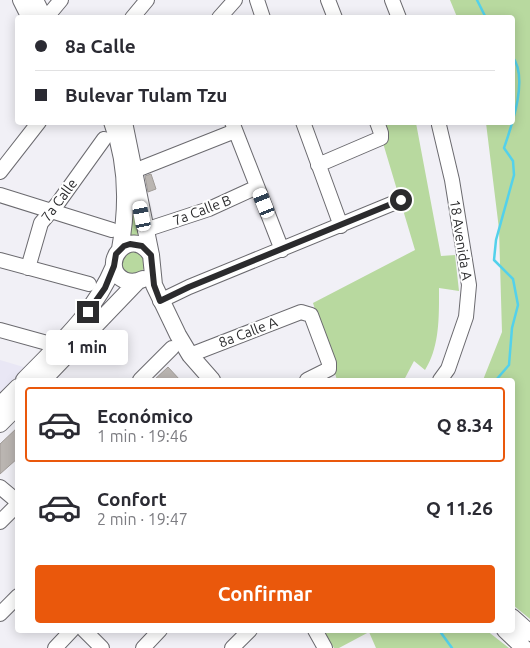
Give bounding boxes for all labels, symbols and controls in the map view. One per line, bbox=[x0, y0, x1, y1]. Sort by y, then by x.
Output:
text: 8a Calle bbox=[65, 35, 136, 57]
text: Bulevar Tulam Tzu bbox=[65, 84, 227, 106]
street label: 7a Calle bbox=[38, 176, 80, 224]
car bbox=[251, 186, 276, 220]
route start bbox=[390, 189, 412, 211]
street label: 7a Calle B bbox=[171, 192, 234, 228]
street label: 18 Avenida A bbox=[447, 198, 475, 282]
car bbox=[131, 200, 152, 232]
route end bbox=[77, 301, 99, 323]
street label: 8a Calle A bbox=[216, 314, 280, 350]
callout: 1 min bbox=[47, 330, 129, 364]
text: 1 min bbox=[67, 338, 107, 356]
icon: car bbox=[37, 402, 82, 447]
text: Económico bbox=[97, 405, 193, 427]
text: Q 8.34 bbox=[437, 414, 493, 436]
text: 1 min · 19:46 bbox=[97, 427, 188, 445]
icon: car bbox=[37, 485, 82, 530]
text: Confort bbox=[97, 488, 167, 510]
text: Q 11.26 bbox=[426, 497, 493, 519]
text: 2 min · 19:47 bbox=[97, 510, 188, 528]
button: Confirmar bbox=[35, 565, 495, 623]

